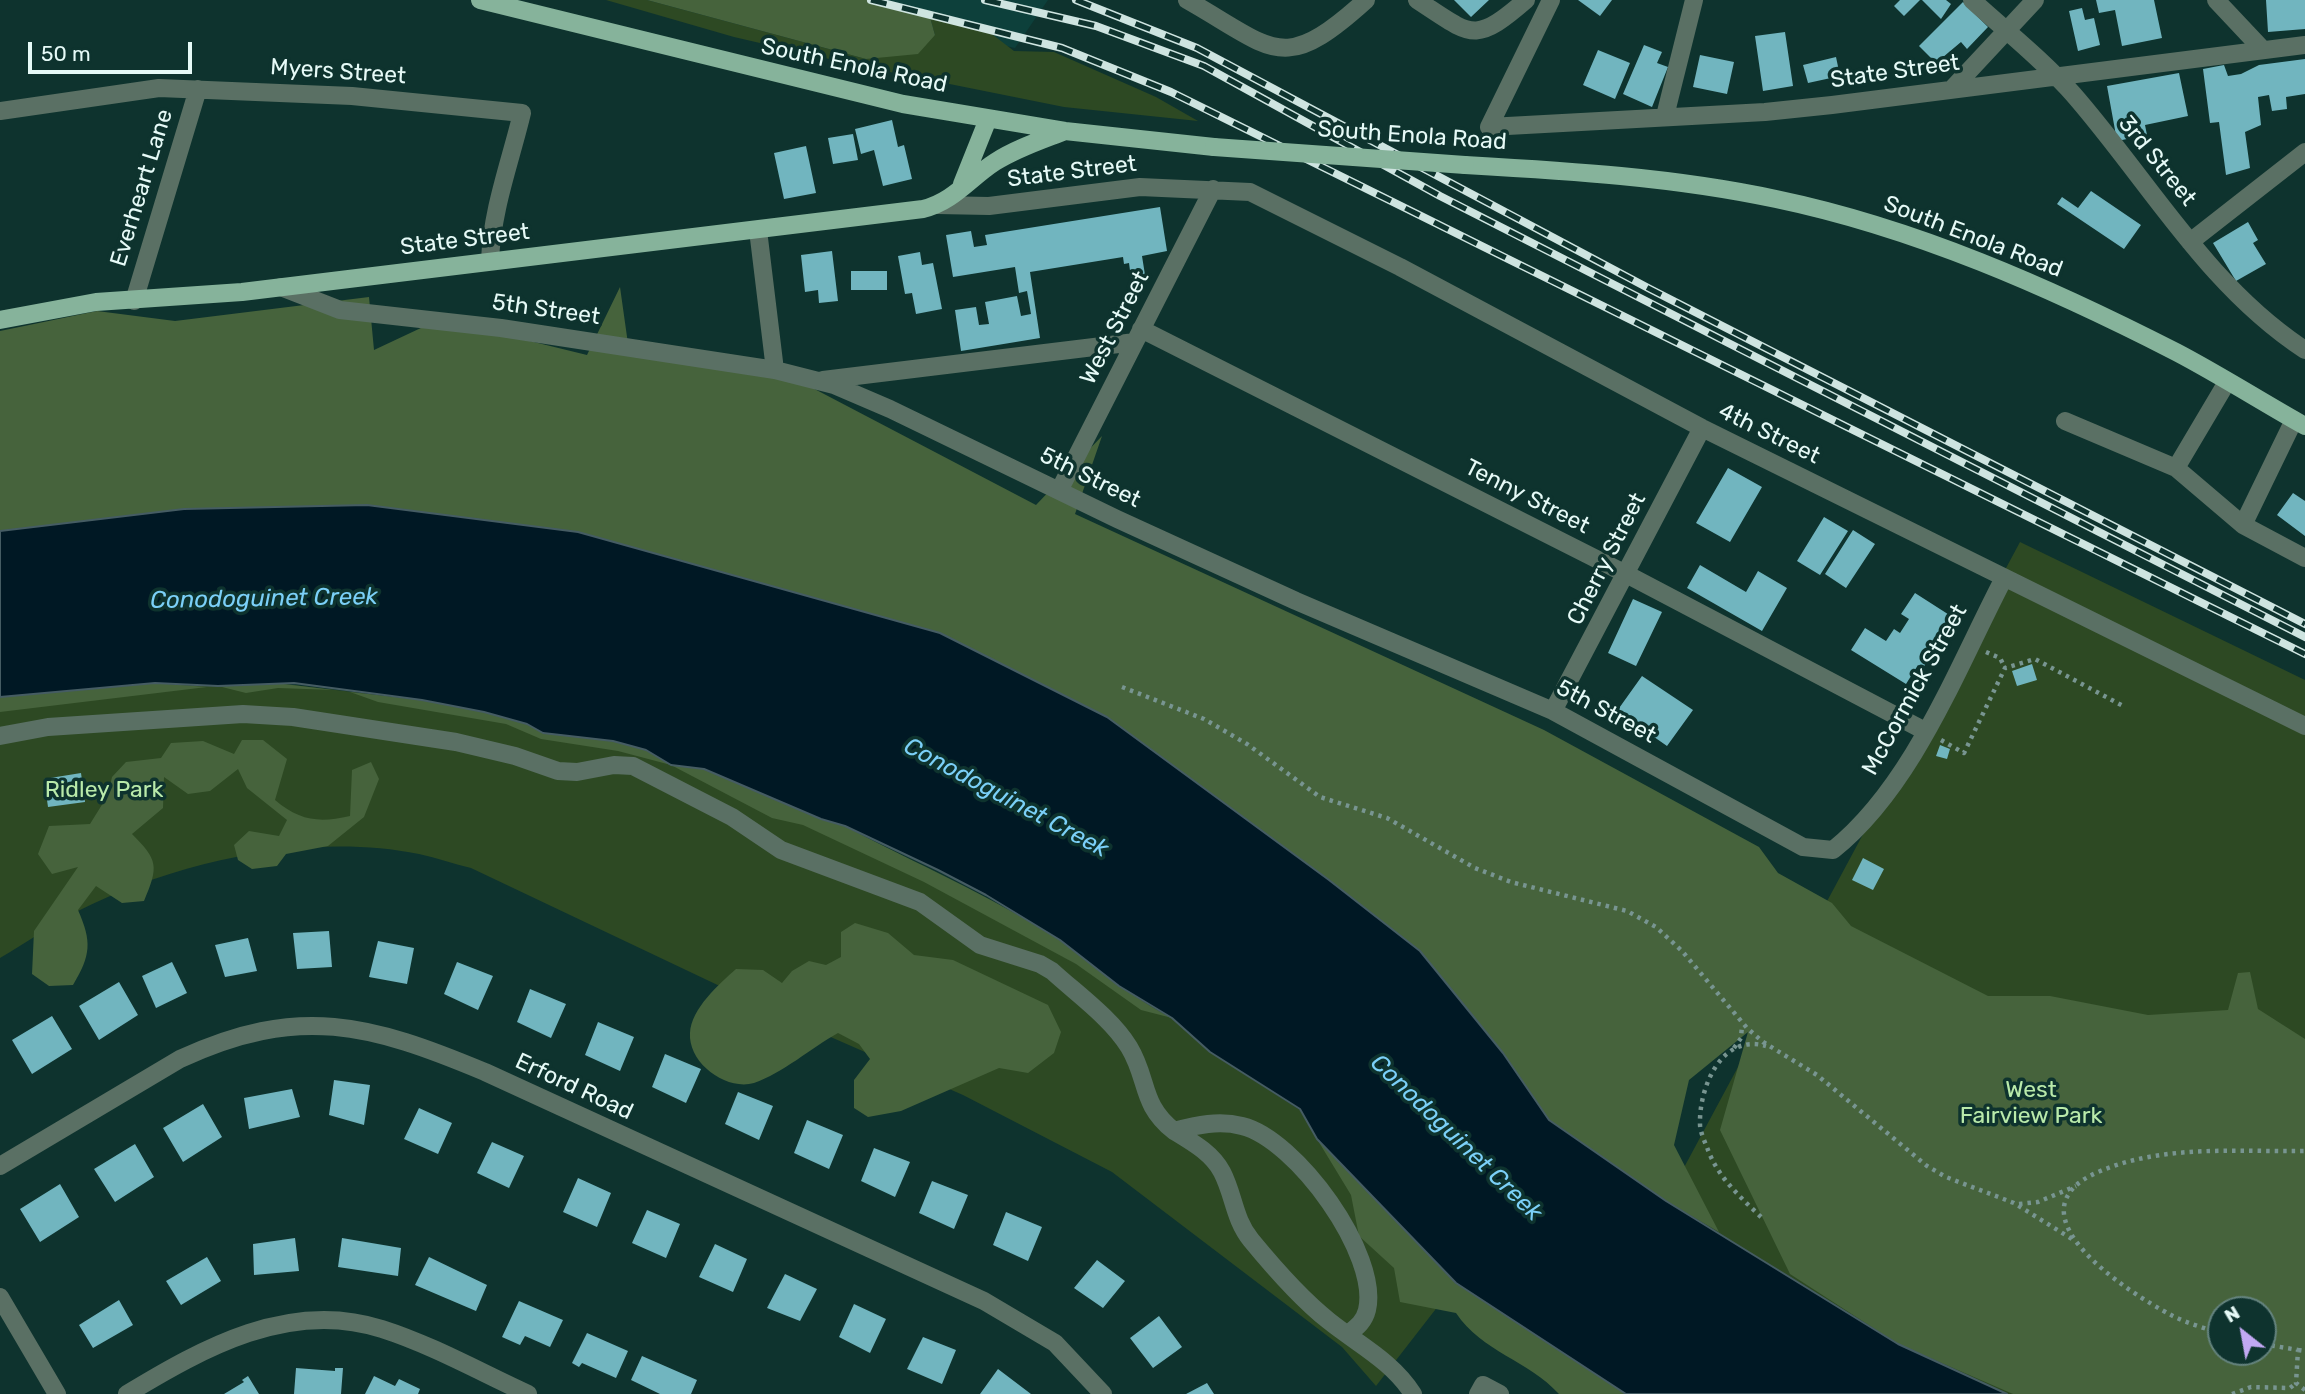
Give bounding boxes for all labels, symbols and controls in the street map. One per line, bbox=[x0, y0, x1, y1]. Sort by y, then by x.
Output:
scale bar bbox=[32, 28, 196, 72]
street label: South Enola Road bbox=[758, 33, 950, 99]
text: 50 m bbox=[41, 41, 91, 66]
street label: State Street bbox=[1829, 49, 1961, 95]
street label: Myers Street bbox=[269, 53, 407, 91]
street label: Everheart Lane bbox=[105, 106, 179, 270]
street label: 3rd Street bbox=[2112, 110, 2202, 212]
street label: South Enola Road bbox=[1317, 116, 1507, 156]
street label: State Street bbox=[1006, 150, 1138, 194]
street label: South Enola Road bbox=[1880, 190, 2066, 284]
street label: State Street bbox=[399, 218, 531, 262]
street label: West Street bbox=[1075, 267, 1155, 389]
street label: 5th Street bbox=[490, 289, 602, 331]
street label: 4th Street bbox=[1714, 398, 1824, 470]
street label: 5th Street bbox=[1035, 442, 1145, 514]
street label: Tenny Street bbox=[1460, 454, 1594, 540]
street label: Cherry Street bbox=[1562, 488, 1652, 630]
water label: Conodoguinet Creek bbox=[150, 583, 378, 615]
street label: McCormick Street bbox=[1857, 600, 1973, 780]
street label: 5th Street bbox=[1551, 674, 1661, 750]
water label: Conodoguinet Creek bbox=[899, 732, 1113, 864]
park label: Ridley Park bbox=[45, 776, 163, 804]
street label: Erford Road bbox=[511, 1048, 637, 1126]
water label: Conodoguinet Creek bbox=[1364, 1049, 1548, 1227]
park label: West Fairview Park bbox=[1960, 1076, 2102, 1130]
north arrow bbox=[2207, 1296, 2277, 1366]
text: N bbox=[2220, 1301, 2244, 1328]

